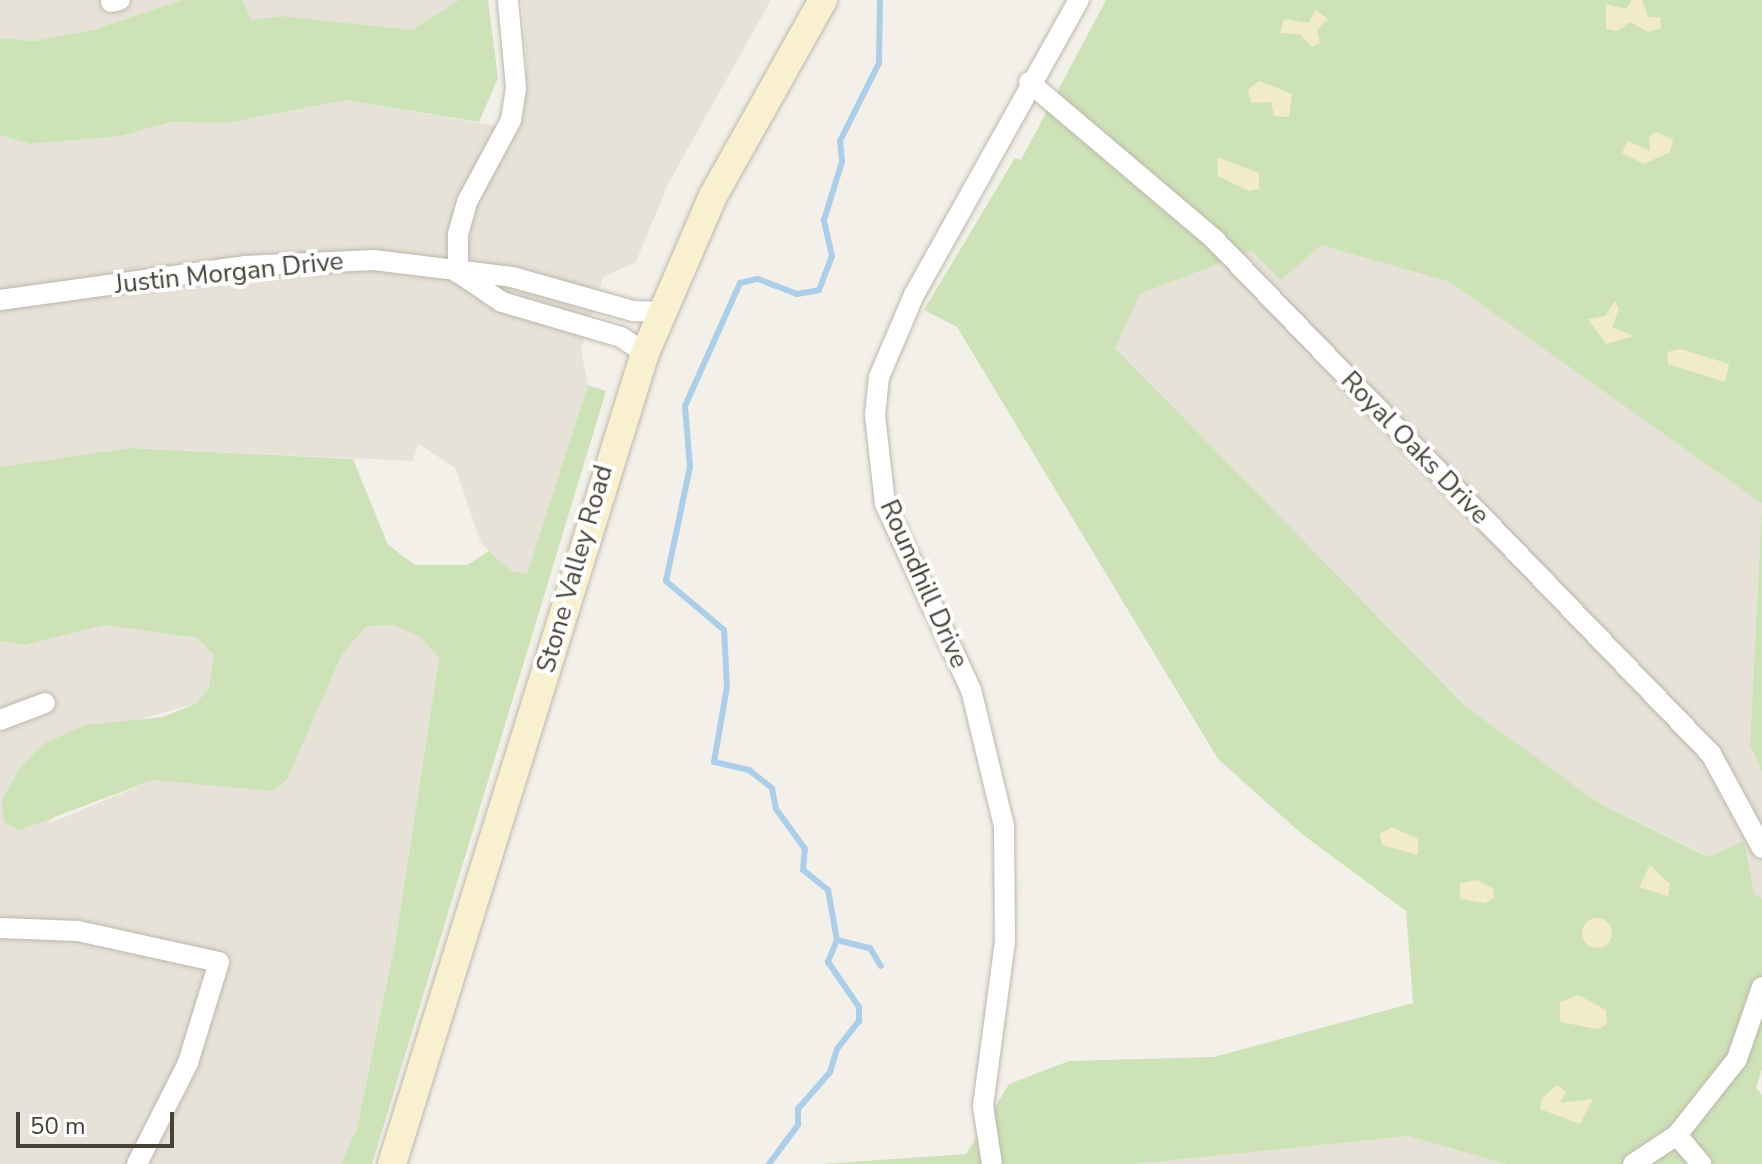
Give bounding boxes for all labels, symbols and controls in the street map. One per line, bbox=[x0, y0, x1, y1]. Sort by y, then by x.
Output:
street label: Justin Morgan Drive bbox=[113, 245, 345, 301]
street label: Royal Oaks Drive bbox=[1334, 365, 1496, 531]
street label: Stone Valley Road bbox=[530, 462, 620, 676]
street label: Roundhill Drive bbox=[873, 495, 975, 673]
scale bar bbox=[20, 1096, 178, 1146]
text: 50 m bbox=[30, 1110, 86, 1142]

